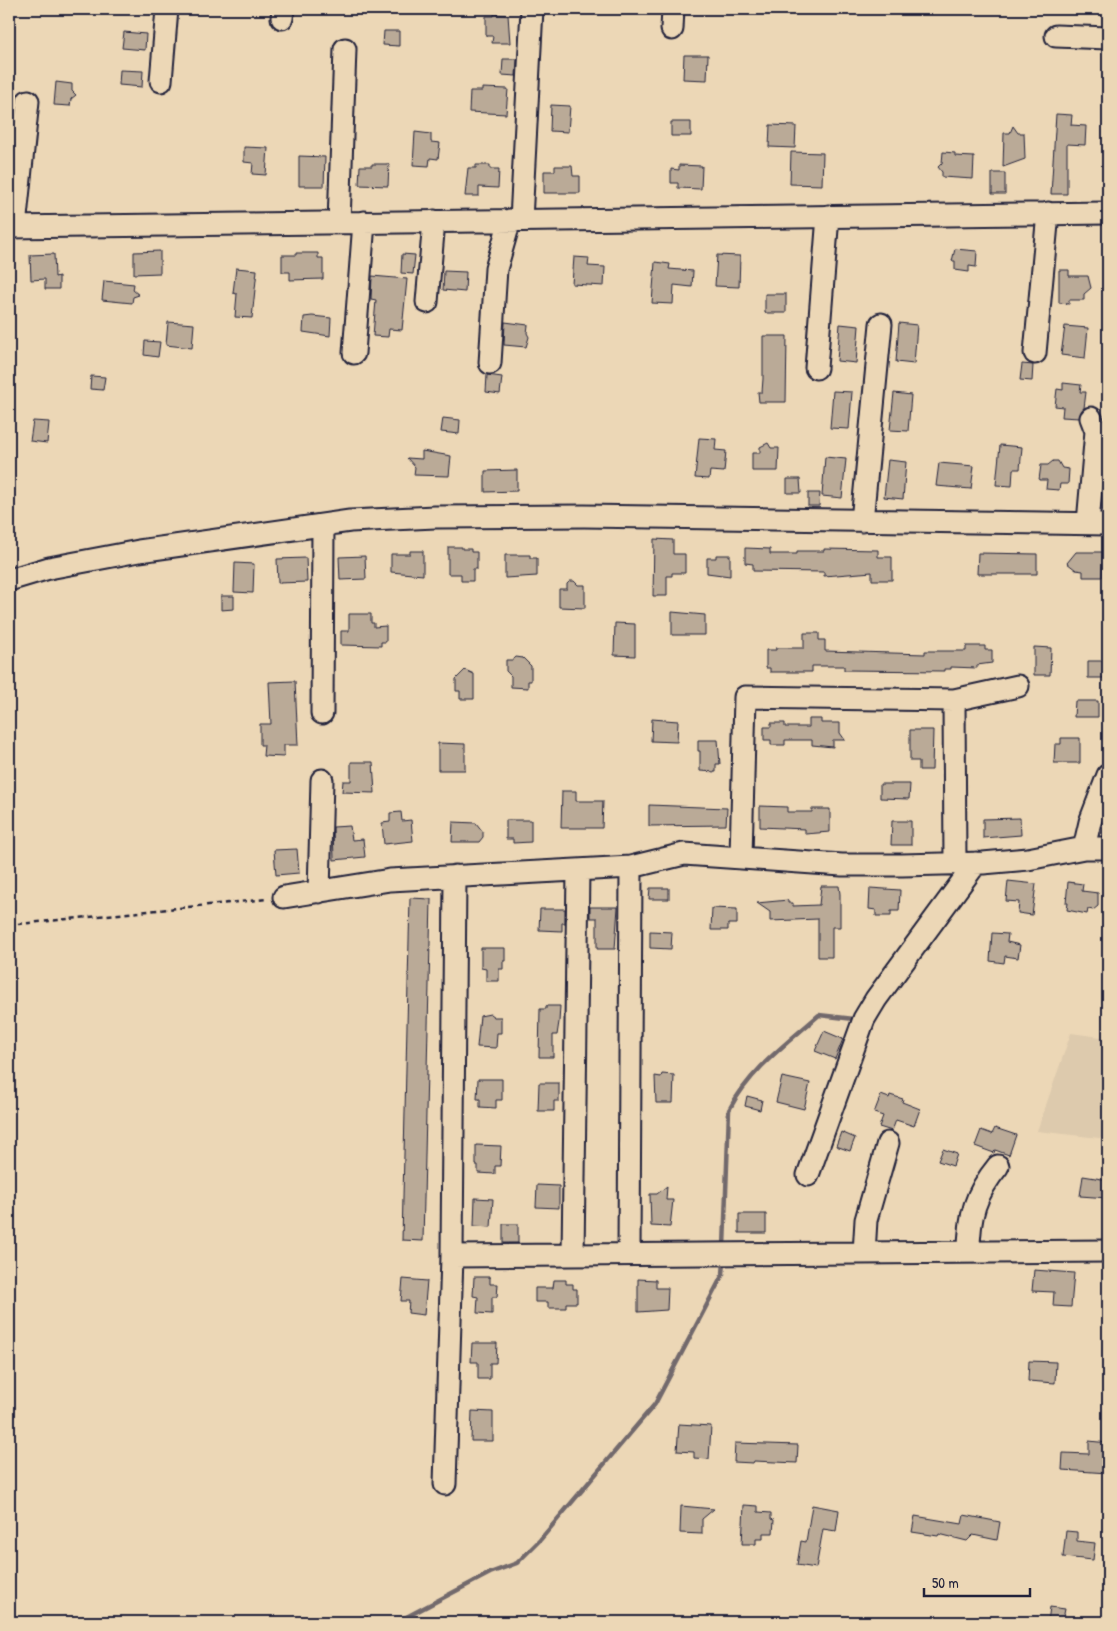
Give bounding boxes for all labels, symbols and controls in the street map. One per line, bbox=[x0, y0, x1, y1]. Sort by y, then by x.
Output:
scale bar bbox=[924, 1566, 1031, 1598]
text: 50 m bbox=[932, 1572, 959, 1593]

